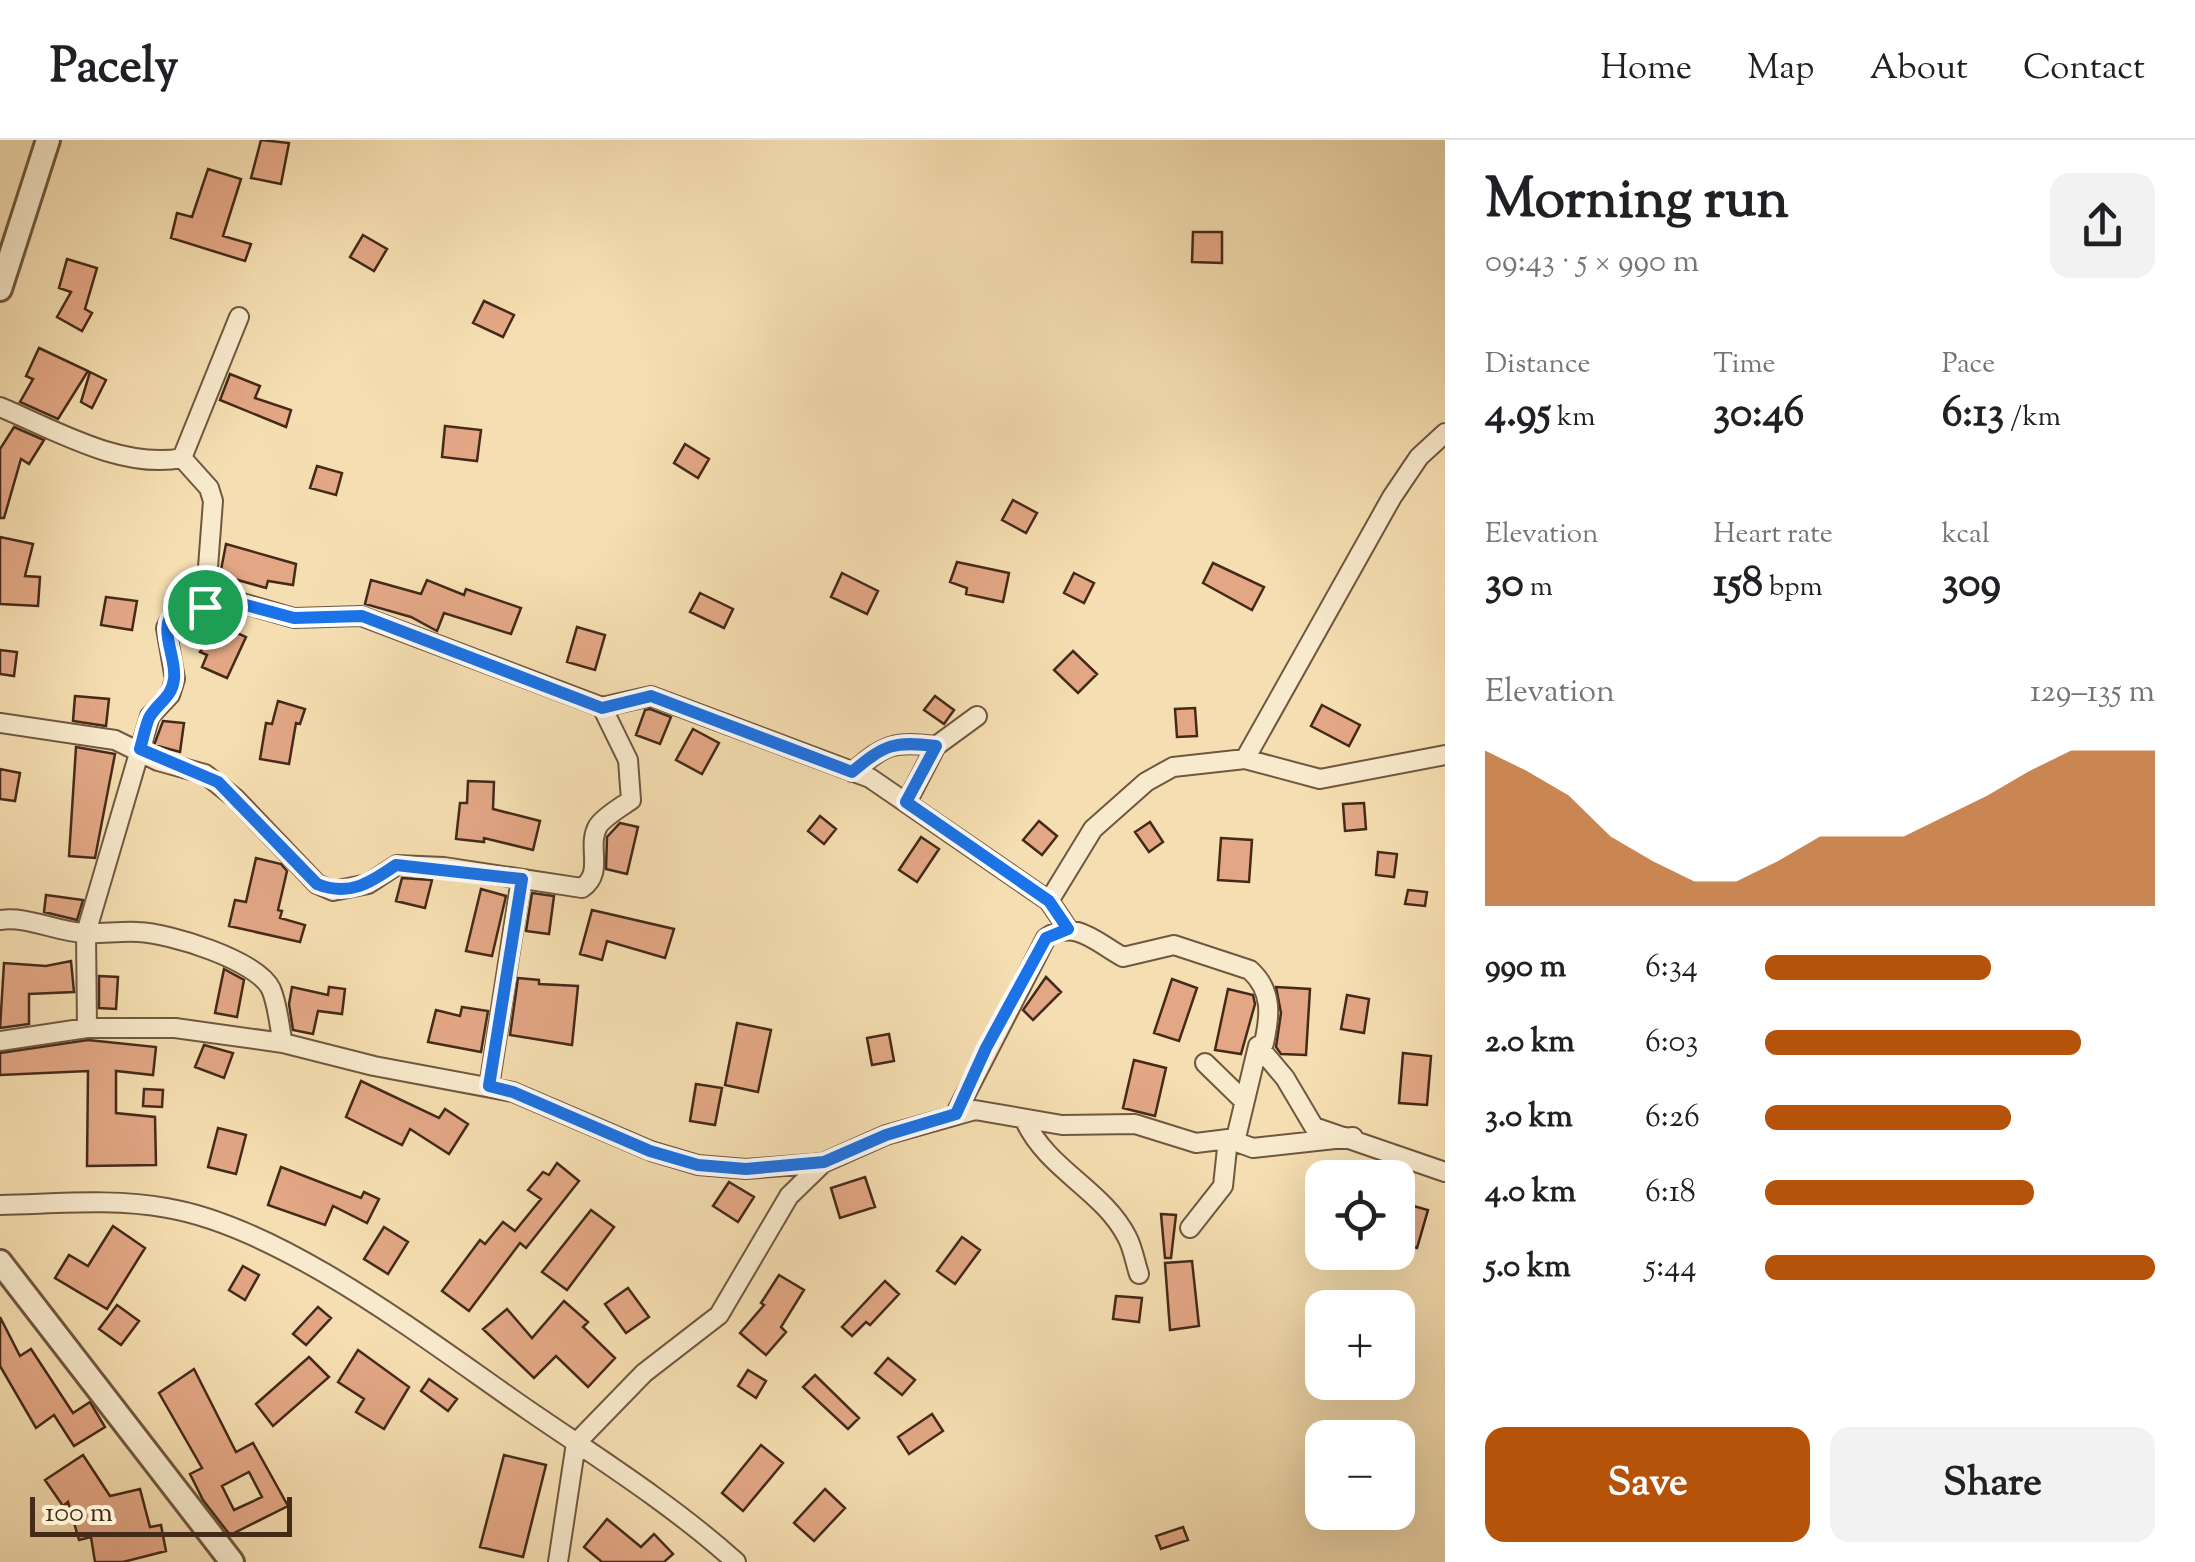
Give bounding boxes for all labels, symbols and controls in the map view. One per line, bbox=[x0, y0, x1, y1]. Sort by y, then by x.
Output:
text: Pacely bbox=[50, 35, 179, 104]
text: Home bbox=[1600, 44, 1692, 95]
text: Map bbox=[1747, 44, 1815, 95]
text: About bbox=[1870, 44, 1968, 95]
text: Contact bbox=[2023, 44, 2145, 95]
text: Morning run bbox=[1485, 163, 1789, 242]
button: share bbox=[2050, 173, 2155, 278]
text: 09:43 · 5 × 990 m bbox=[1485, 240, 1699, 286]
text: Distance bbox=[1485, 345, 1591, 385]
text: Time bbox=[1713, 345, 1776, 385]
text: Pace bbox=[1942, 345, 1995, 385]
text: 4.95 bbox=[1485, 385, 1551, 445]
text: 30:46 bbox=[1713, 385, 1804, 445]
text: 6:13 bbox=[1942, 385, 2004, 445]
text: km bbox=[1551, 398, 1596, 438]
text: /km bbox=[2004, 398, 2061, 438]
text: Elevation bbox=[1485, 515, 1599, 555]
text: Heart rate bbox=[1713, 515, 1833, 555]
text: kcal bbox=[1942, 515, 1990, 555]
text: 30 bbox=[1485, 555, 1524, 615]
text: 158 bbox=[1713, 555, 1763, 615]
text: 309 bbox=[1942, 555, 2001, 615]
pin bbox=[163, 565, 248, 650]
text: m bbox=[1524, 568, 1553, 608]
text: bpm bbox=[1763, 568, 1823, 608]
icon: arrive bbox=[178, 580, 233, 635]
text: Elevation bbox=[1485, 670, 1615, 716]
text: 129–135 m bbox=[2030, 670, 2155, 716]
text: 990 m bbox=[1485, 945, 1566, 991]
text: 6:34 bbox=[1645, 945, 1698, 991]
text: 2.0 km bbox=[1485, 1020, 1575, 1066]
text: 6:03 bbox=[1645, 1020, 1698, 1066]
text: 3.0 km bbox=[1485, 1095, 1573, 1141]
text: 6:26 bbox=[1645, 1095, 1700, 1141]
map controls bbox=[1305, 1160, 1415, 1530]
button: locate bbox=[1305, 1160, 1415, 1270]
text: 4.0 km bbox=[1485, 1170, 1576, 1216]
text: 6:18 bbox=[1645, 1170, 1696, 1216]
text: 5.0 km bbox=[1485, 1245, 1571, 1291]
text: 5:44 bbox=[1645, 1245, 1697, 1291]
button: + bbox=[1305, 1290, 1415, 1400]
button: − bbox=[1305, 1420, 1415, 1530]
button: Save bbox=[1485, 1427, 1810, 1542]
button: Share bbox=[1830, 1427, 2155, 1542]
scale bar bbox=[30, 1492, 292, 1536]
text: 100 m bbox=[45, 1494, 113, 1534]

